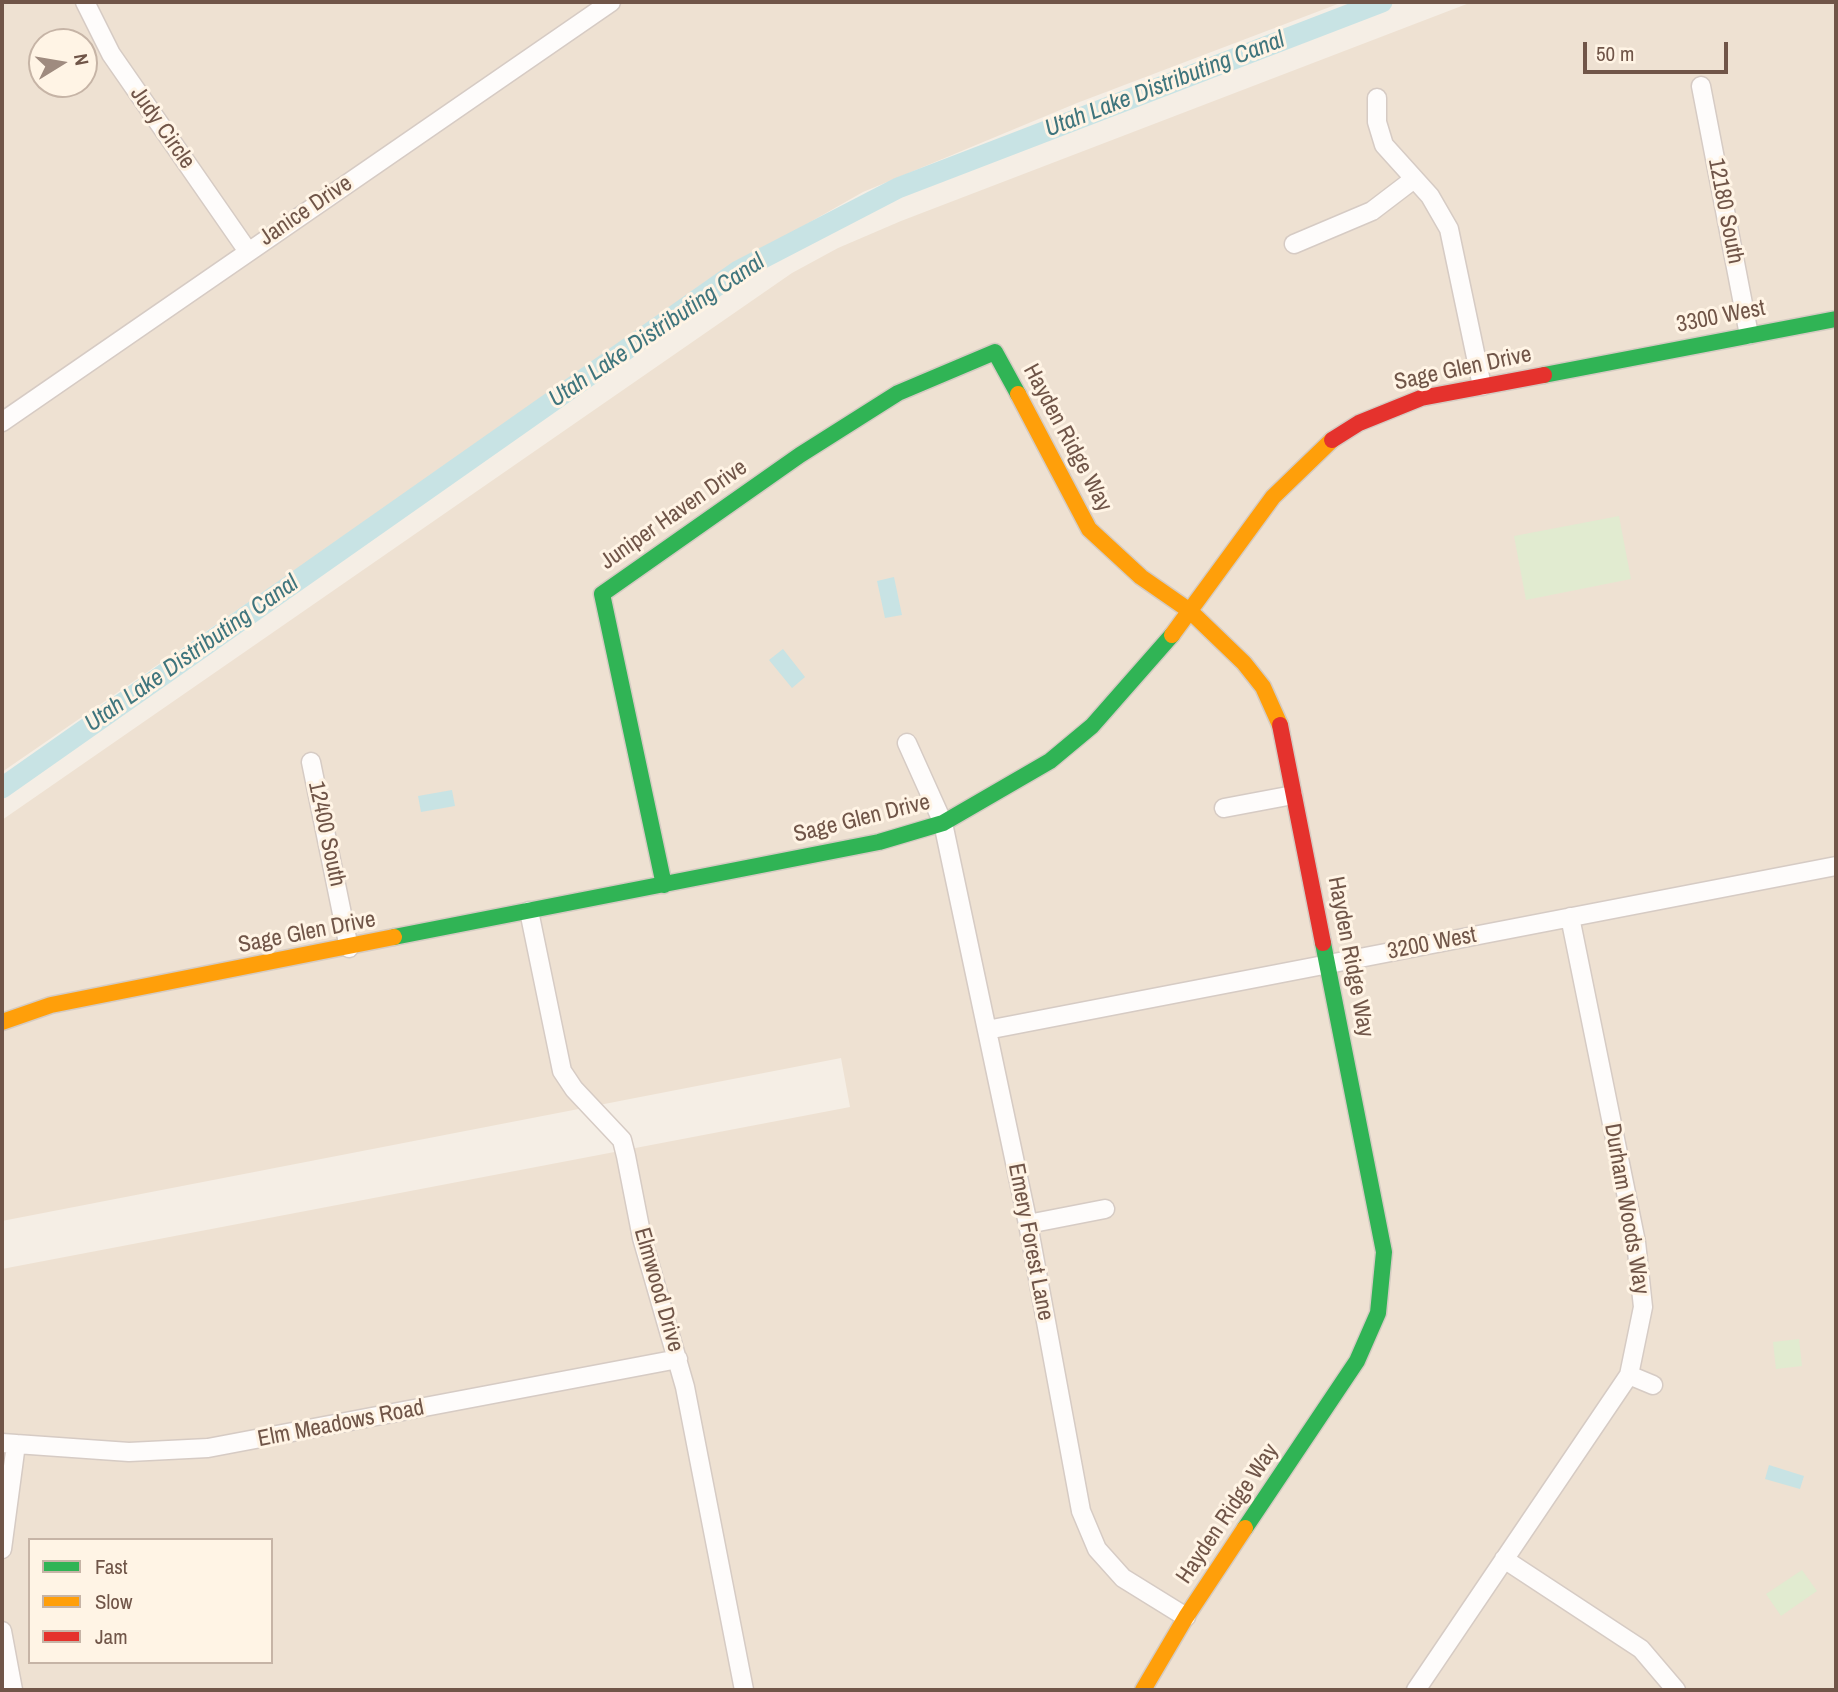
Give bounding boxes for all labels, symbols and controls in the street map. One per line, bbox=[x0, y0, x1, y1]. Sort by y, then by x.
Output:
water label: Utah Lake Distributing Canal bbox=[1041, 26, 1289, 144]
north arrow bbox=[28, 28, 98, 98]
scale bar bbox=[1586, 28, 1731, 72]
text: 50 m bbox=[1596, 39, 1634, 68]
text: N bbox=[68, 51, 95, 67]
street label: Judy Circle bbox=[124, 81, 200, 175]
street label: 12180 South bbox=[1701, 156, 1749, 266]
street label: Janice Drive bbox=[254, 170, 358, 252]
water label: Utah Lake Distributing Canal bbox=[544, 248, 770, 414]
street label: 3300 West bbox=[1674, 295, 1768, 339]
street label: Sage Glen Drive bbox=[1392, 341, 1534, 397]
street label: Hayden Ridge Way bbox=[1017, 360, 1117, 516]
street label: Juniper Haven Drive bbox=[595, 454, 753, 576]
water label: Utah Lake Distributing Canal bbox=[80, 569, 304, 739]
street label: 12400 South bbox=[301, 779, 351, 889]
street label: Sage Glen Drive bbox=[791, 789, 933, 849]
street label: Hayden Ridge Way bbox=[1321, 874, 1379, 1040]
street label: Sage Glen Drive bbox=[236, 906, 378, 960]
street label: 3200 West bbox=[1385, 922, 1479, 966]
street label: Durham Woods Way bbox=[1597, 1121, 1655, 1297]
street label: Emery Forest Lane bbox=[1001, 1161, 1059, 1323]
street label: Elmwood Drive bbox=[627, 1225, 689, 1355]
street label: Elm Meadows Road bbox=[256, 1394, 426, 1454]
street label: Hayden Ridge Way bbox=[1171, 1439, 1285, 1589]
legend bbox=[28, 1538, 273, 1664]
text: Fast bbox=[95, 1552, 128, 1581]
text: Slow bbox=[95, 1587, 132, 1616]
text: Jam bbox=[95, 1622, 128, 1651]

